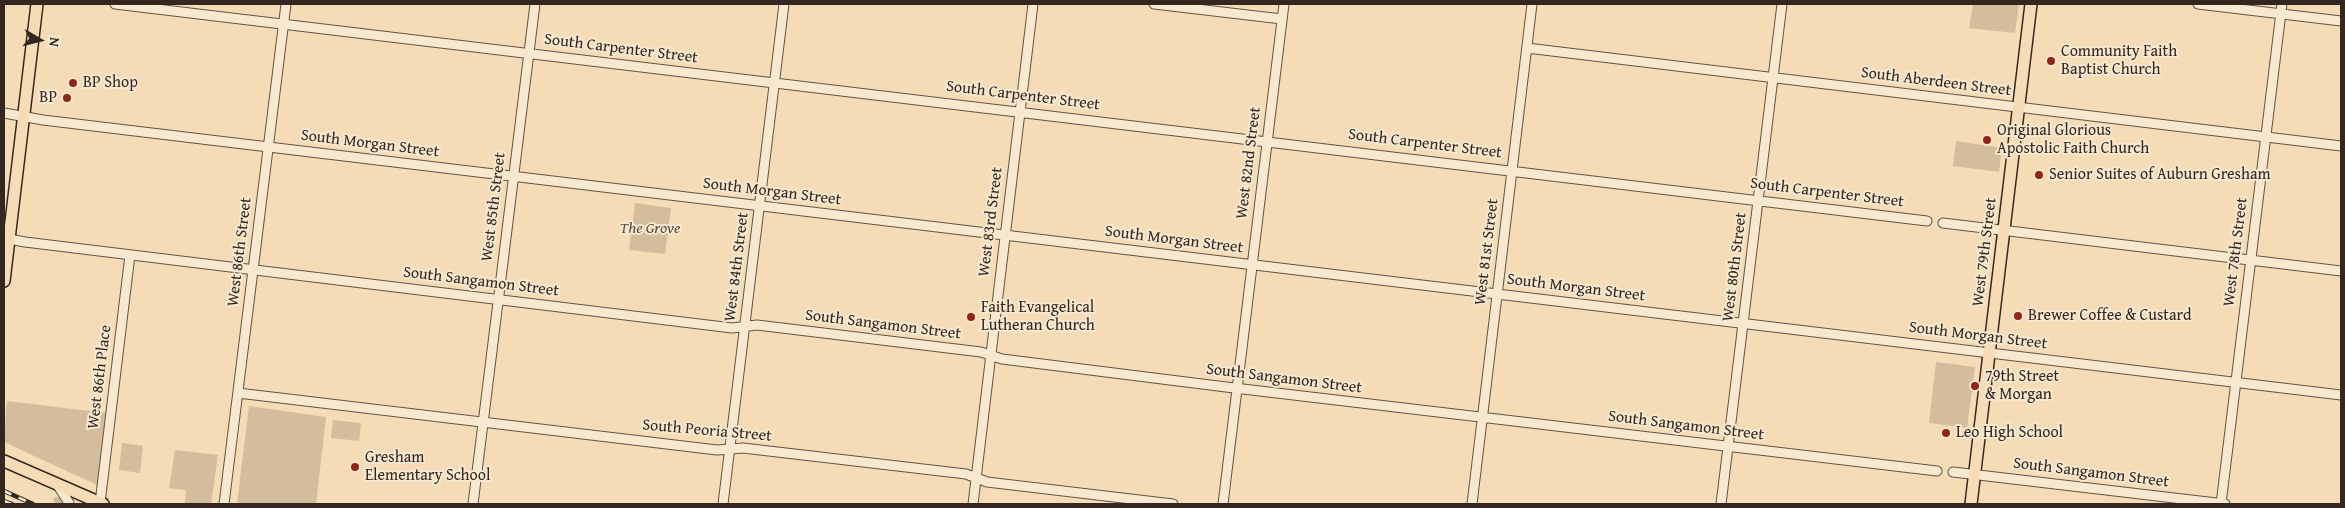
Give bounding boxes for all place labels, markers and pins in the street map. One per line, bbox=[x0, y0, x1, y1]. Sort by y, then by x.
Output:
place label: Community Faith Baptist Church bbox=[2061, 42, 2177, 80]
marker: Community Faith Baptist Church bbox=[2045, 55, 2057, 67]
place label: BP Shop bbox=[83, 73, 138, 93]
marker: BP Shop bbox=[67, 77, 79, 89]
place label: BP bbox=[39, 88, 57, 108]
marker: BP bbox=[61, 92, 73, 104]
place label: Original Glorious Apostolic Faith Church bbox=[1997, 121, 2149, 159]
marker: Original Glorious Apostolic Faith Church bbox=[1981, 134, 1993, 146]
place label: Senior Suites of Auburn Gresham bbox=[2049, 165, 2271, 185]
marker: Senior Suites of Auburn Gresham bbox=[2033, 169, 2045, 181]
place label: Faith Evangelical Lutheran Church bbox=[981, 298, 1095, 336]
place label: Brewer Coffee & Custard bbox=[2028, 306, 2191, 326]
marker: Brewer Coffee & Custard bbox=[2012, 310, 2024, 322]
marker: Faith Evangelical Lutheran Church bbox=[965, 311, 977, 323]
place label: 79th Street & Morgan bbox=[1985, 367, 2059, 405]
marker: 79th Street & Morgan bbox=[1969, 380, 1981, 392]
place label: Leo High School bbox=[1956, 423, 2063, 443]
marker: Leo High School bbox=[1940, 427, 1952, 439]
place label: Gresham Elementary School bbox=[365, 448, 490, 486]
marker: Gresham Elementary School bbox=[349, 461, 361, 473]

